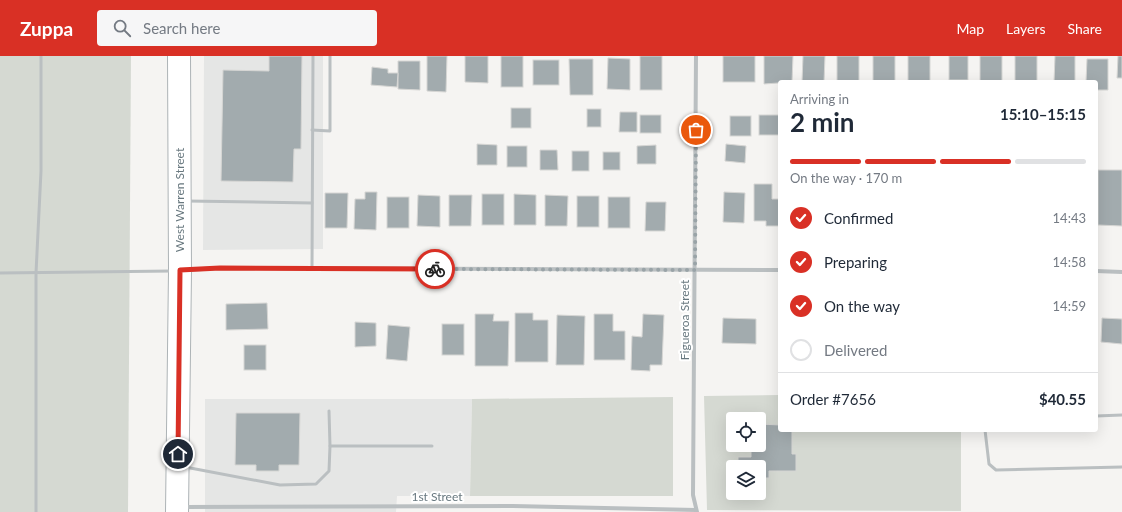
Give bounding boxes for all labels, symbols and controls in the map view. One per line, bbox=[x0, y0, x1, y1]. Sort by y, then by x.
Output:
search box bbox=[97, 10, 377, 46]
text: Zuppa bbox=[20, 17, 73, 40]
icon: search bbox=[111, 17, 133, 39]
text: Search here bbox=[143, 19, 220, 37]
text: Map bbox=[956, 20, 984, 37]
text: Layers bbox=[1006, 20, 1046, 37]
text: Share bbox=[1068, 20, 1102, 37]
text: Arriving in bbox=[790, 91, 849, 107]
text: 15:10–15:15 bbox=[1000, 105, 1086, 123]
text: 2 min bbox=[790, 106, 854, 138]
pin bbox=[679, 113, 713, 147]
icon: bag bbox=[685, 119, 707, 141]
street label: West Warren Street bbox=[172, 147, 187, 252]
text: On the way · 170 m bbox=[790, 170, 902, 186]
icon: check bbox=[790, 207, 812, 229]
text: Confirmed bbox=[824, 209, 893, 227]
text: 14:43 bbox=[1053, 210, 1086, 226]
courier bbox=[415, 249, 455, 289]
icon: check bbox=[790, 251, 812, 273]
text: Preparing bbox=[824, 253, 887, 271]
text: 14:58 bbox=[1053, 254, 1086, 270]
icon: bike bbox=[424, 258, 446, 280]
street label: Figueroa Street bbox=[677, 279, 692, 360]
icon: check bbox=[790, 295, 812, 317]
text: On the way bbox=[824, 297, 900, 315]
text: 14:59 bbox=[1053, 298, 1086, 314]
text: Delivered bbox=[824, 341, 887, 359]
text: Order #7656 bbox=[790, 390, 876, 408]
text: $40.55 bbox=[1039, 390, 1086, 408]
map controls bbox=[726, 412, 766, 500]
button: locate bbox=[726, 412, 766, 452]
pin bbox=[161, 437, 195, 471]
icon: home bbox=[167, 443, 189, 465]
button: layers bbox=[726, 460, 766, 500]
street label: 1st Street bbox=[411, 489, 463, 504]

